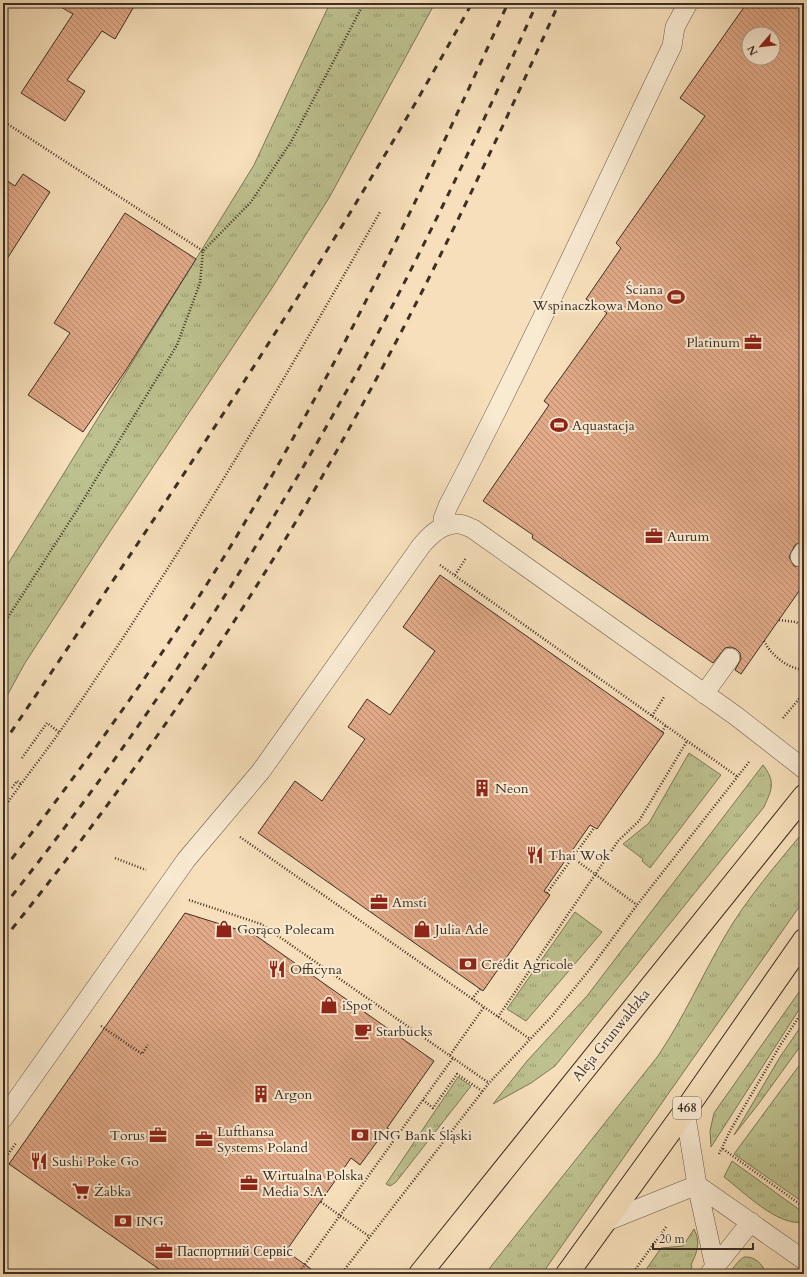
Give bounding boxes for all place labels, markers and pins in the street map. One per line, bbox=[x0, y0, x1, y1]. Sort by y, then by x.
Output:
place label: Ściana Wspinaczkowa Mono bbox=[531, 280, 663, 315]
sports icon: Ściana Wspinaczkowa Mono bbox=[666, 287, 686, 307]
office icon: Platinum bbox=[743, 332, 763, 352]
place label: Platinum bbox=[686, 333, 740, 352]
sports icon: Aquastacja bbox=[549, 415, 569, 435]
place label: Aquastacja bbox=[572, 416, 635, 435]
office icon: Aurum bbox=[644, 526, 664, 546]
place label: Aurum bbox=[667, 527, 709, 546]
building icon: Neon bbox=[472, 778, 492, 798]
place label: Neon bbox=[495, 779, 529, 798]
restaurant icon: Thai Wok bbox=[525, 845, 545, 865]
place label: Thai Wok bbox=[548, 846, 611, 865]
office icon: Amsti bbox=[369, 892, 389, 912]
place label: Amsti bbox=[392, 893, 427, 912]
shop icon: Gorąco Polecam bbox=[214, 919, 234, 939]
shop icon: Julia Ade bbox=[412, 919, 432, 939]
place label: Gorąco Polecam bbox=[237, 920, 335, 939]
place label: Julia Ade bbox=[433, 920, 489, 939]
bank icon: Crédit Agricole bbox=[458, 954, 478, 974]
place label: Crédit Agricole bbox=[481, 955, 573, 974]
restaurant icon: Officyna bbox=[267, 959, 287, 979]
place label: Officyna bbox=[290, 960, 342, 979]
shop icon: iSpot bbox=[319, 995, 339, 1015]
place label: iSpot bbox=[342, 996, 373, 1015]
cafe icon: Starbucks bbox=[353, 1021, 373, 1041]
place label: Starbucks bbox=[376, 1022, 433, 1041]
building icon: Argon bbox=[251, 1084, 271, 1104]
place label: Argon bbox=[274, 1085, 312, 1104]
place label: Lufthansa Systems Poland bbox=[217, 1122, 309, 1157]
office icon: Torus bbox=[148, 1125, 168, 1145]
bank icon: ING Bank Śląski bbox=[350, 1125, 370, 1145]
place label: Torus bbox=[110, 1126, 145, 1145]
place label: ING Bank Śląski bbox=[373, 1126, 472, 1145]
office icon: Lufthansa Systems Poland bbox=[194, 1129, 214, 1149]
restaurant icon: Sushi Poke Go bbox=[29, 1151, 49, 1171]
place label: Sushi Poke Go bbox=[52, 1152, 139, 1171]
place label: Wirtualna Polska Media S.A. bbox=[261, 1166, 364, 1201]
office icon: Wirtualna Polska Media S.A. bbox=[239, 1173, 259, 1193]
supermarket icon: Żabka bbox=[71, 1181, 91, 1201]
place label: Żabka bbox=[94, 1182, 131, 1201]
bank icon: ING bbox=[113, 1211, 133, 1231]
place label: ING bbox=[136, 1212, 164, 1231]
office icon: Паспортний Сервіс bbox=[154, 1241, 174, 1261]
place label: Паспортний Сервіс bbox=[177, 1242, 293, 1261]

